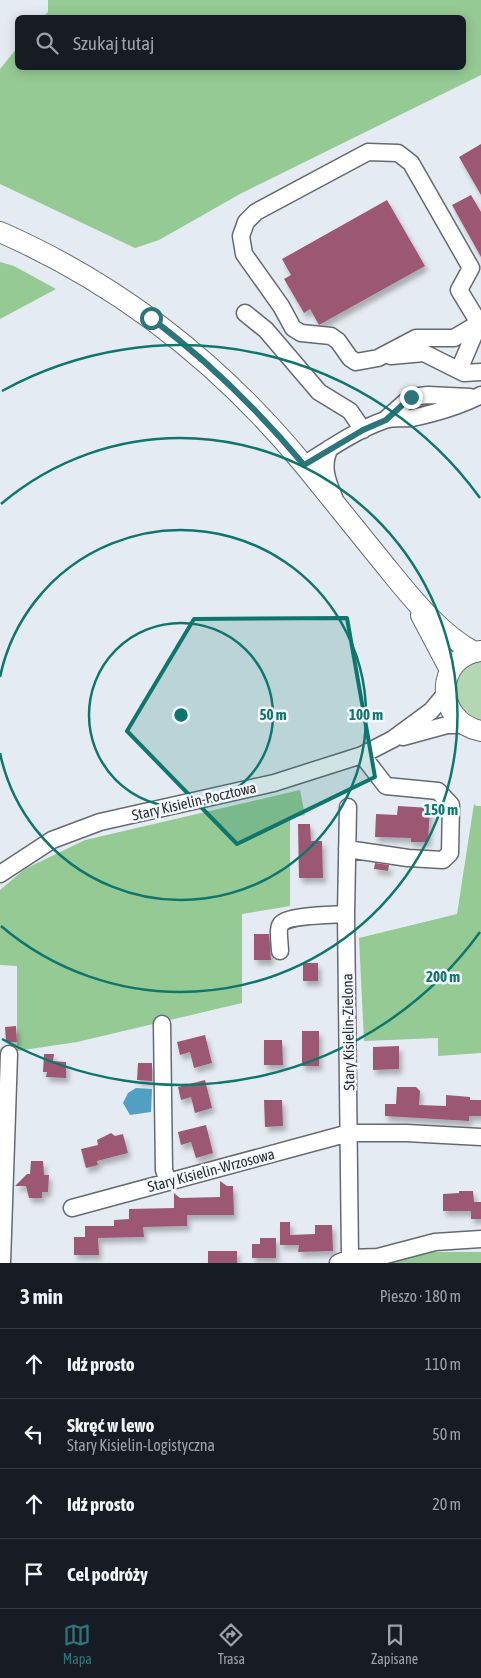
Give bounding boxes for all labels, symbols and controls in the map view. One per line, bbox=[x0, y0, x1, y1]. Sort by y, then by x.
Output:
search box bbox=[15, 15, 466, 70]
icon: search bbox=[33, 29, 61, 57]
text: Szukaj tutaj bbox=[73, 32, 155, 54]
route start bbox=[140, 307, 163, 330]
route end bbox=[400, 386, 423, 409]
centre of rings bbox=[172, 706, 190, 724]
text: 50 m bbox=[260, 706, 287, 723]
text: 100 m bbox=[349, 706, 383, 723]
street label: Stary Kisielin-Pocztowa bbox=[130, 778, 258, 824]
text: 150 m bbox=[424, 801, 458, 818]
text: 200 m bbox=[426, 968, 460, 985]
street label: Stary Kisielin-Zielona bbox=[338, 973, 358, 1091]
street label: Stary Kisielin-Wrzosowa bbox=[146, 1145, 276, 1195]
text: 3 min bbox=[20, 1284, 63, 1308]
text: Pieszo · 180 m bbox=[380, 1287, 461, 1305]
icon: ahead bbox=[20, 1350, 48, 1378]
text: Idź prosto bbox=[67, 1353, 135, 1375]
text: 110 m bbox=[425, 1355, 461, 1373]
text: Skręć w lewo bbox=[67, 1414, 154, 1436]
icon: left bbox=[20, 1420, 48, 1448]
text: 50 m bbox=[432, 1425, 461, 1443]
text: Stary Kisielin-Logistyczna bbox=[67, 1436, 215, 1454]
icon: ahead bbox=[20, 1490, 48, 1518]
text: Idź prosto bbox=[67, 1493, 135, 1515]
text: 20 m bbox=[432, 1495, 461, 1513]
icon: arrive bbox=[20, 1560, 48, 1588]
text: Cel podróży bbox=[67, 1563, 148, 1585]
tab: Mapa bbox=[63, 1621, 92, 1667]
tab: Trasa bbox=[217, 1621, 245, 1667]
tab: Zapisane bbox=[371, 1621, 418, 1667]

